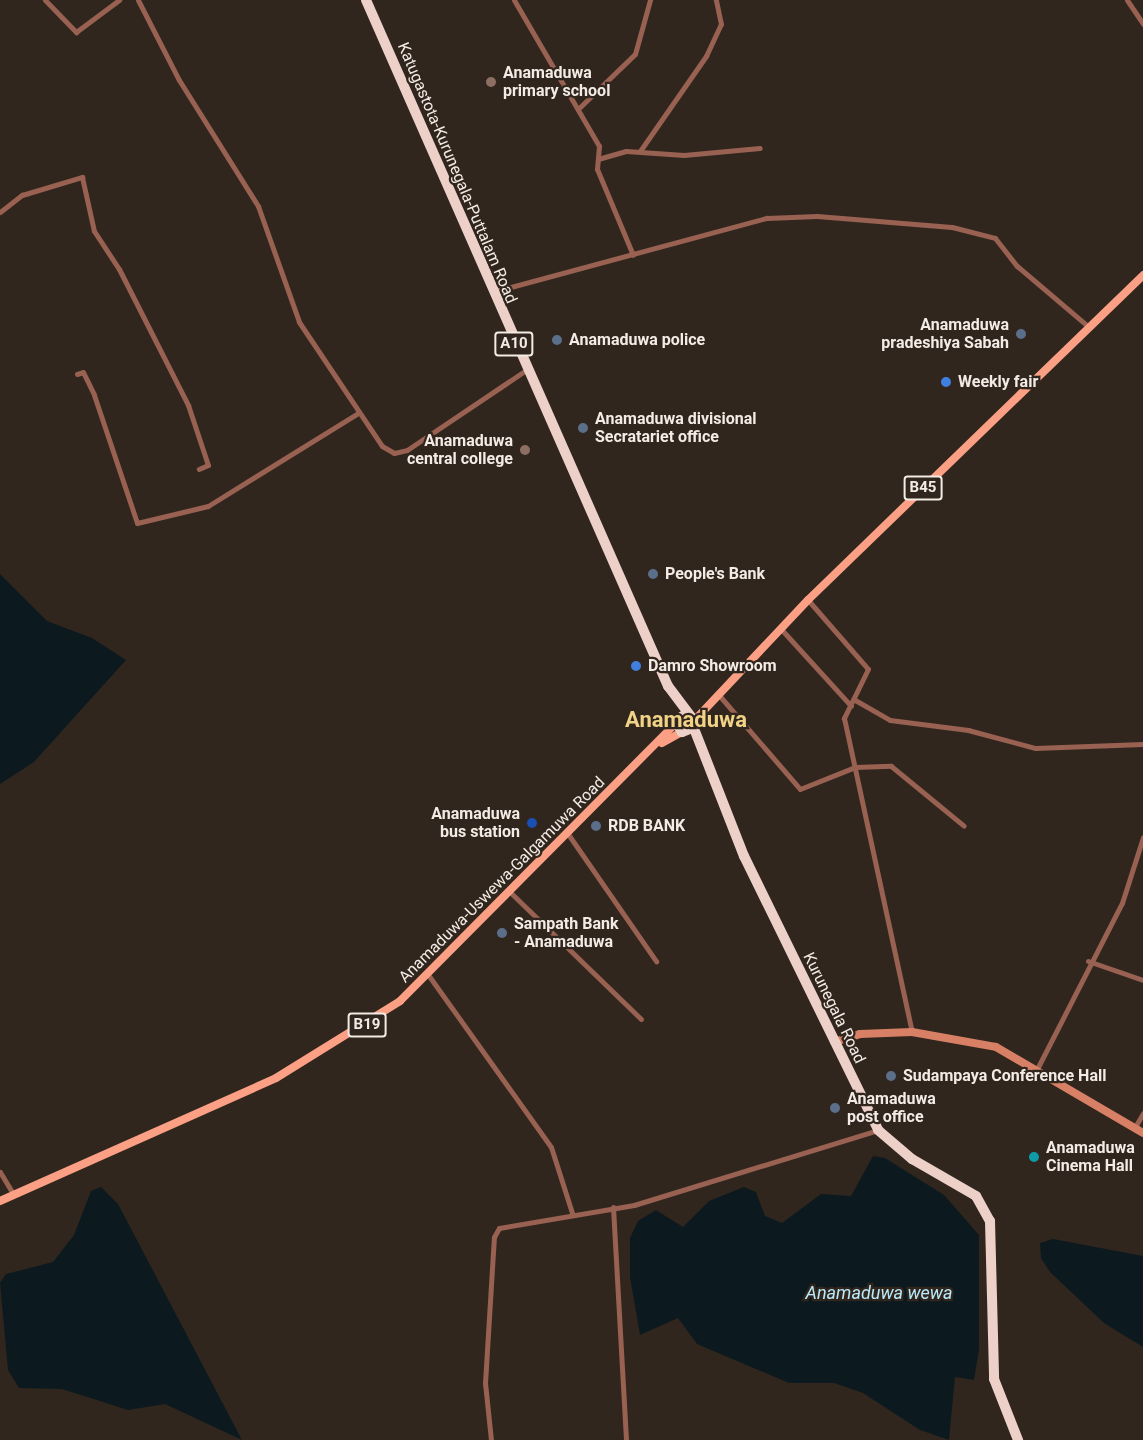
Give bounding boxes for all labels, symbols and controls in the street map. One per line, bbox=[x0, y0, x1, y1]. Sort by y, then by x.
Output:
street label: Katugastota-Kurunegala-Puttalam Road bbox=[393, 40, 521, 306]
place label: Anamaduwa primary school bbox=[503, 63, 610, 101]
marker: Anamaduwa primary school bbox=[484, 75, 498, 89]
place label: Anamaduwa pradeshiya Sabah bbox=[881, 315, 1009, 353]
marker: Anamaduwa pradeshiya Sabah bbox=[1014, 327, 1028, 341]
place label: Anamaduwa police bbox=[569, 330, 705, 350]
road number: A10 bbox=[493, 332, 535, 356]
marker: Anamaduwa police bbox=[550, 333, 564, 347]
place label: Weekly fair bbox=[958, 372, 1038, 392]
marker: Weekly fair bbox=[939, 375, 953, 389]
place label: Anamaduwa divisional Secratariet office bbox=[595, 409, 757, 447]
marker: Anamaduwa divisional Secratariet office bbox=[576, 421, 590, 435]
place label: Anamaduwa central college bbox=[407, 431, 513, 469]
marker: Anamaduwa central college bbox=[518, 443, 532, 457]
road number: B45 bbox=[904, 476, 942, 500]
place label: People's Bank bbox=[665, 564, 765, 584]
marker: People's Bank bbox=[646, 567, 660, 581]
place label: Damro Showroom bbox=[648, 656, 777, 676]
marker: Damro Showroom bbox=[629, 659, 643, 673]
district label: Anamaduwa bbox=[625, 707, 747, 733]
street label: Anamaduwa-Uswewa-Galgamuwa Road bbox=[395, 773, 609, 987]
place label: Anamaduwa bus station bbox=[431, 804, 520, 842]
marker: Anamaduwa bus station bbox=[525, 816, 539, 830]
place label: RDB BANK bbox=[608, 816, 685, 836]
marker: RDB BANK bbox=[589, 819, 603, 833]
place label: Sampath Bank - Anamaduwa bbox=[514, 914, 618, 952]
marker: Sampath Bank - Anamaduwa bbox=[495, 926, 509, 940]
street label: Kurunegala Road bbox=[799, 949, 869, 1067]
road number: B19 bbox=[348, 1013, 386, 1037]
place label: Sudampaya Conference Hall bbox=[903, 1066, 1106, 1086]
marker: Sudampaya Conference Hall bbox=[884, 1069, 898, 1083]
place label: Anamaduwa post office bbox=[847, 1089, 936, 1127]
marker: Anamaduwa post office bbox=[828, 1101, 842, 1115]
place label: Anamaduwa Cinema Hall bbox=[1046, 1138, 1135, 1176]
marker: Anamaduwa Cinema Hall bbox=[1027, 1150, 1041, 1164]
water label: Anamaduwa wewa bbox=[806, 1282, 952, 1304]

